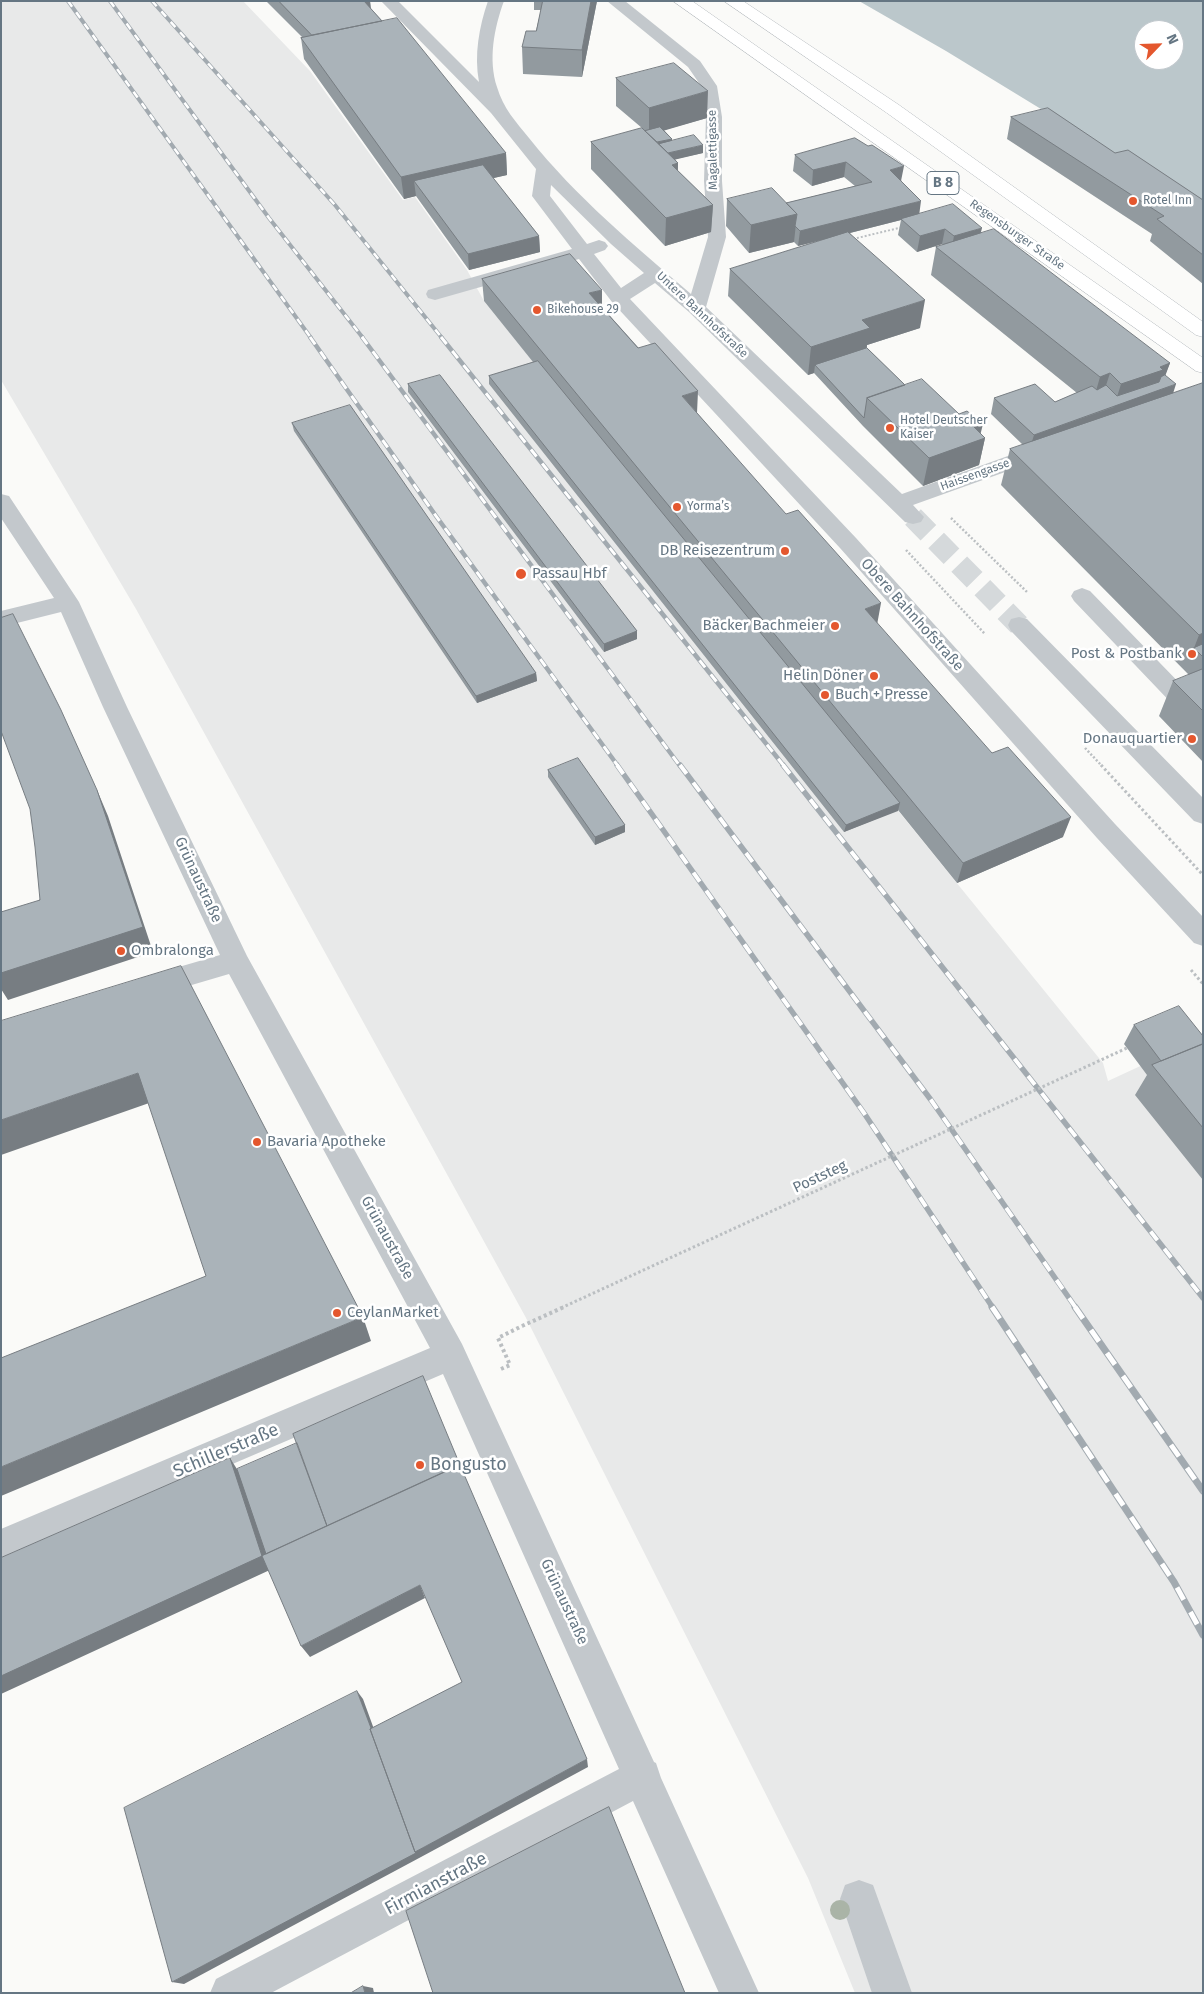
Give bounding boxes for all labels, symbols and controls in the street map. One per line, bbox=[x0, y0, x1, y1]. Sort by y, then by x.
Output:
north arrow bbox=[1134, 20, 1184, 70]
text: N bbox=[1163, 31, 1182, 47]
street label: Magalettigasse bbox=[705, 110, 721, 190]
road number: B 8 bbox=[927, 172, 959, 194]
place label: Rotel Inn bbox=[1143, 194, 1192, 208]
marker: Rotel Inn bbox=[1127, 195, 1139, 207]
street label: Regensburger Straße bbox=[967, 197, 1067, 273]
street label: Untere Bahnhofstraße bbox=[653, 269, 751, 361]
place label: Bikehouse 29 bbox=[547, 303, 619, 317]
marker: Bikehouse 29 bbox=[531, 304, 543, 316]
place label: Hotel Deutscher Kaiser bbox=[900, 414, 988, 442]
marker: Hotel Deutscher Kaiser bbox=[884, 422, 896, 434]
street label: Haissengasse bbox=[938, 456, 1012, 494]
place label: Yorma’s bbox=[687, 500, 729, 514]
marker: Yorma’s bbox=[671, 501, 683, 513]
place label: DB Reisezentrum bbox=[660, 542, 775, 560]
marker: DB Reisezentrum bbox=[779, 545, 791, 557]
street label: Obere Bahnhofstraße bbox=[857, 555, 967, 675]
place label: Passau Hbf bbox=[532, 565, 607, 583]
marker: Passau Hbf bbox=[514, 567, 528, 581]
place label: Bäcker Bachmeier bbox=[703, 617, 825, 635]
marker: Bäcker Bachmeier bbox=[829, 620, 841, 632]
place label: Post & Postbank bbox=[1071, 645, 1182, 663]
marker: Post & Postbank bbox=[1186, 648, 1198, 660]
place label: Helin Döner bbox=[783, 667, 864, 685]
marker: Helin Döner bbox=[868, 670, 880, 682]
place label: Buch + Presse bbox=[835, 686, 928, 704]
marker: Buch + Presse bbox=[819, 689, 831, 701]
place label: Donauquartier bbox=[1083, 730, 1182, 748]
marker: Donauquartier bbox=[1186, 733, 1198, 745]
street label: Grünaustraße bbox=[170, 834, 226, 926]
place label: Ombralonga bbox=[131, 942, 214, 960]
marker: Ombralonga bbox=[115, 945, 127, 957]
place label: Bavaria Apotheke bbox=[267, 1133, 386, 1151]
marker: Bavaria Apotheke bbox=[251, 1136, 263, 1148]
street label: Poststeg bbox=[790, 1157, 850, 1197]
street label: Grünaustraße bbox=[357, 1193, 417, 1283]
place label: CeylanMarket bbox=[347, 1304, 439, 1322]
marker: CeylanMarket bbox=[331, 1307, 343, 1319]
street label: Schillerstraße bbox=[170, 1419, 282, 1483]
place label: Bongusto bbox=[430, 1454, 507, 1476]
marker: Bongusto bbox=[414, 1459, 426, 1471]
street label: Grünaustraße bbox=[536, 1556, 592, 1648]
street label: Firmianstraße bbox=[381, 1848, 491, 1920]

